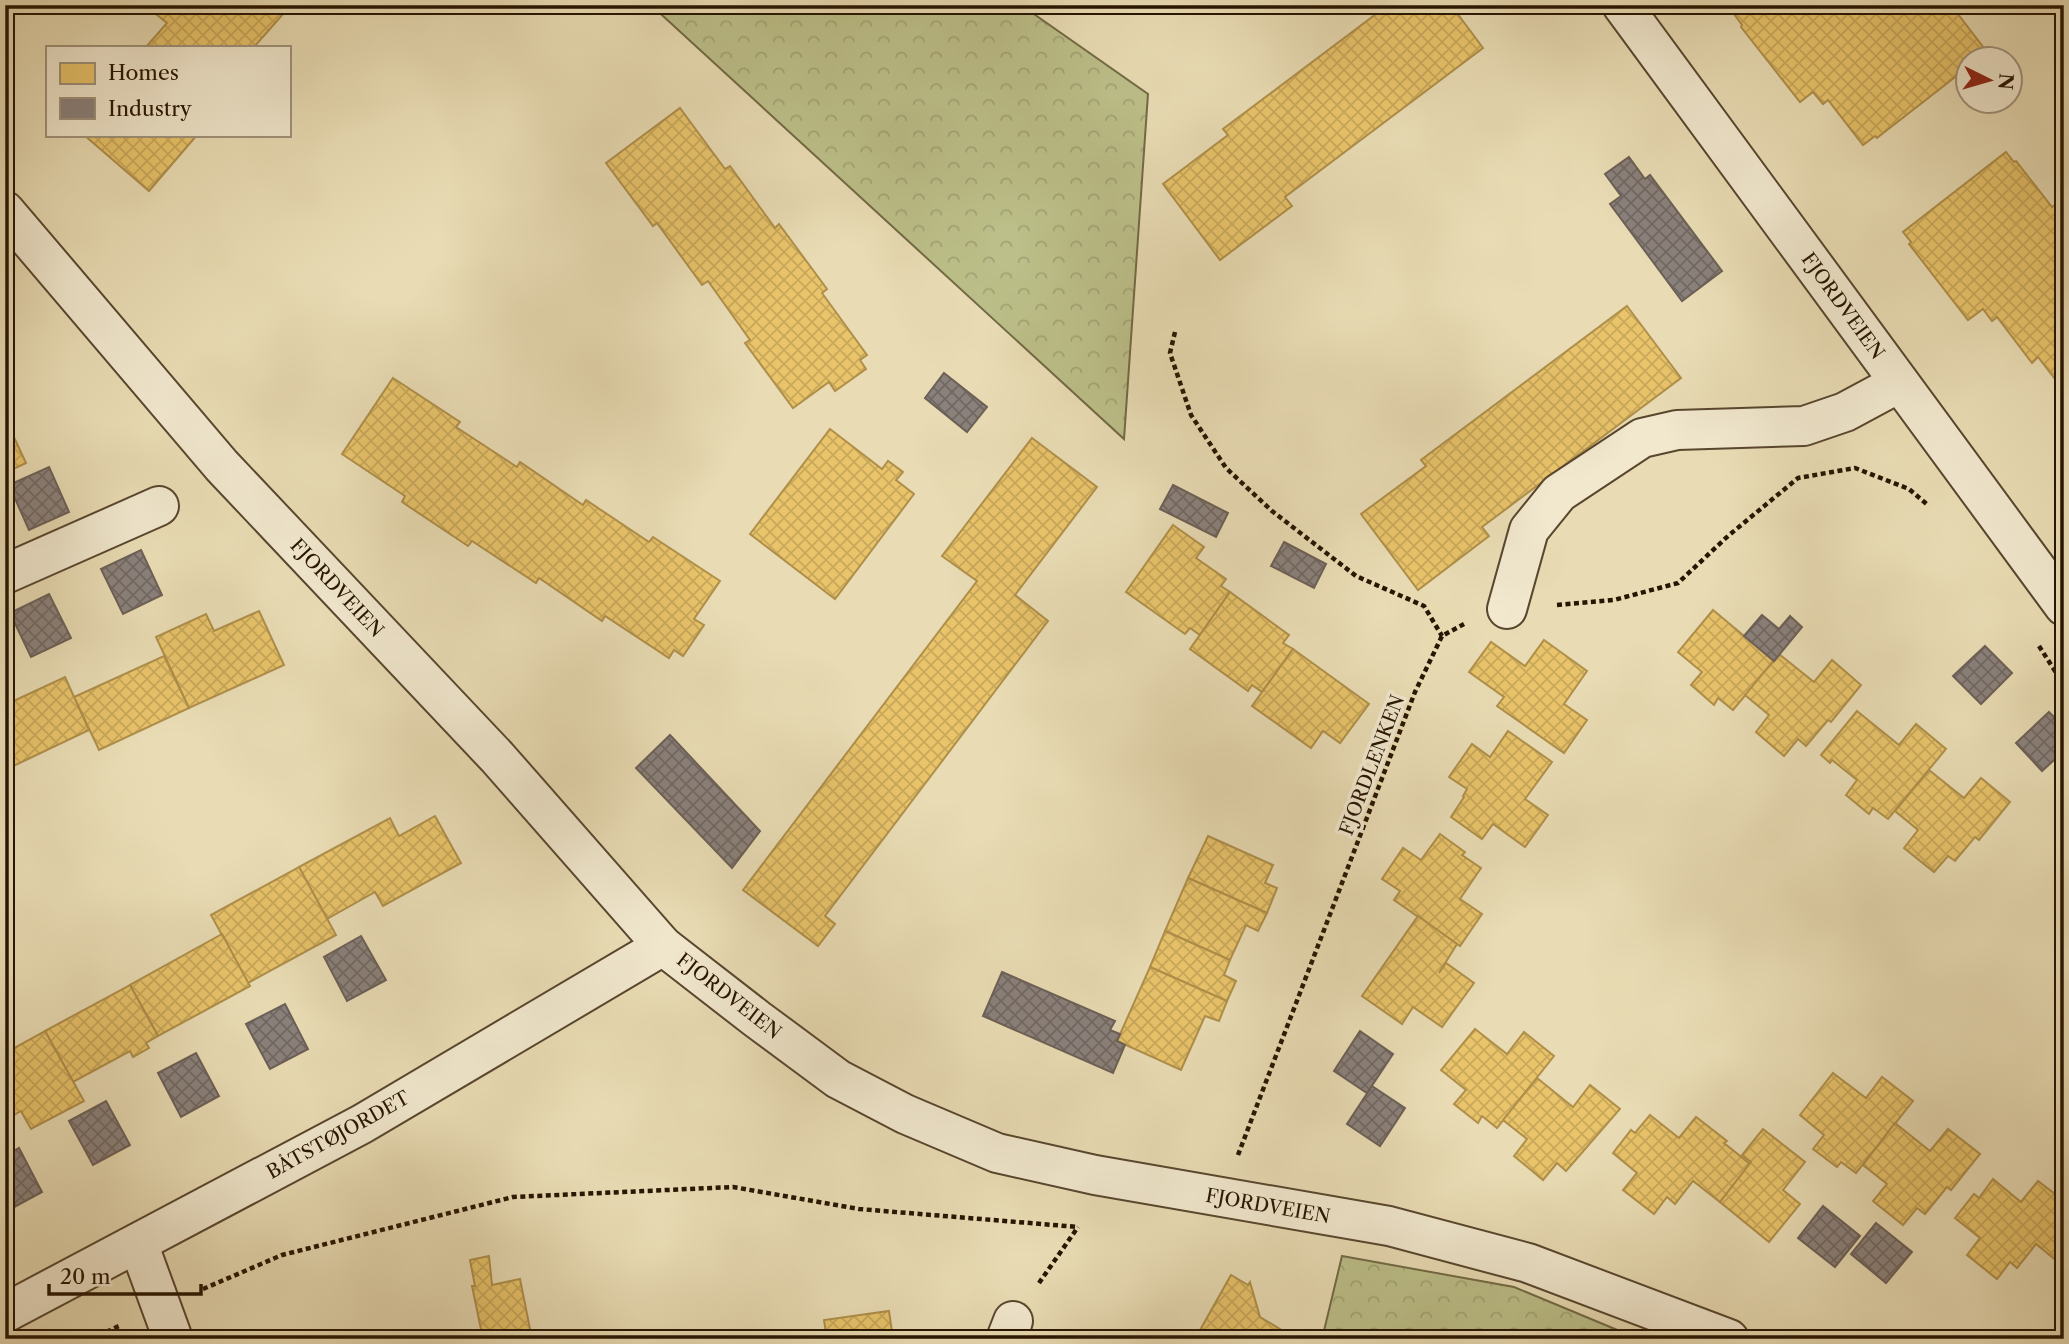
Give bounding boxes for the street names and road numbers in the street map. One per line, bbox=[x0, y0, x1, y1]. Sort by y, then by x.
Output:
street label: FJORDVEIEN bbox=[1797, 248, 1889, 364]
street label: FJORDVEIEN bbox=[286, 534, 388, 642]
street label: FJORDLENKEN bbox=[1335, 692, 1409, 838]
street label: FJORDVEIEN bbox=[672, 948, 786, 1044]
street label: BÅTSTØJORDET bbox=[263, 1086, 414, 1184]
street label: FJORDVEIEN bbox=[1204, 1184, 1332, 1228]

